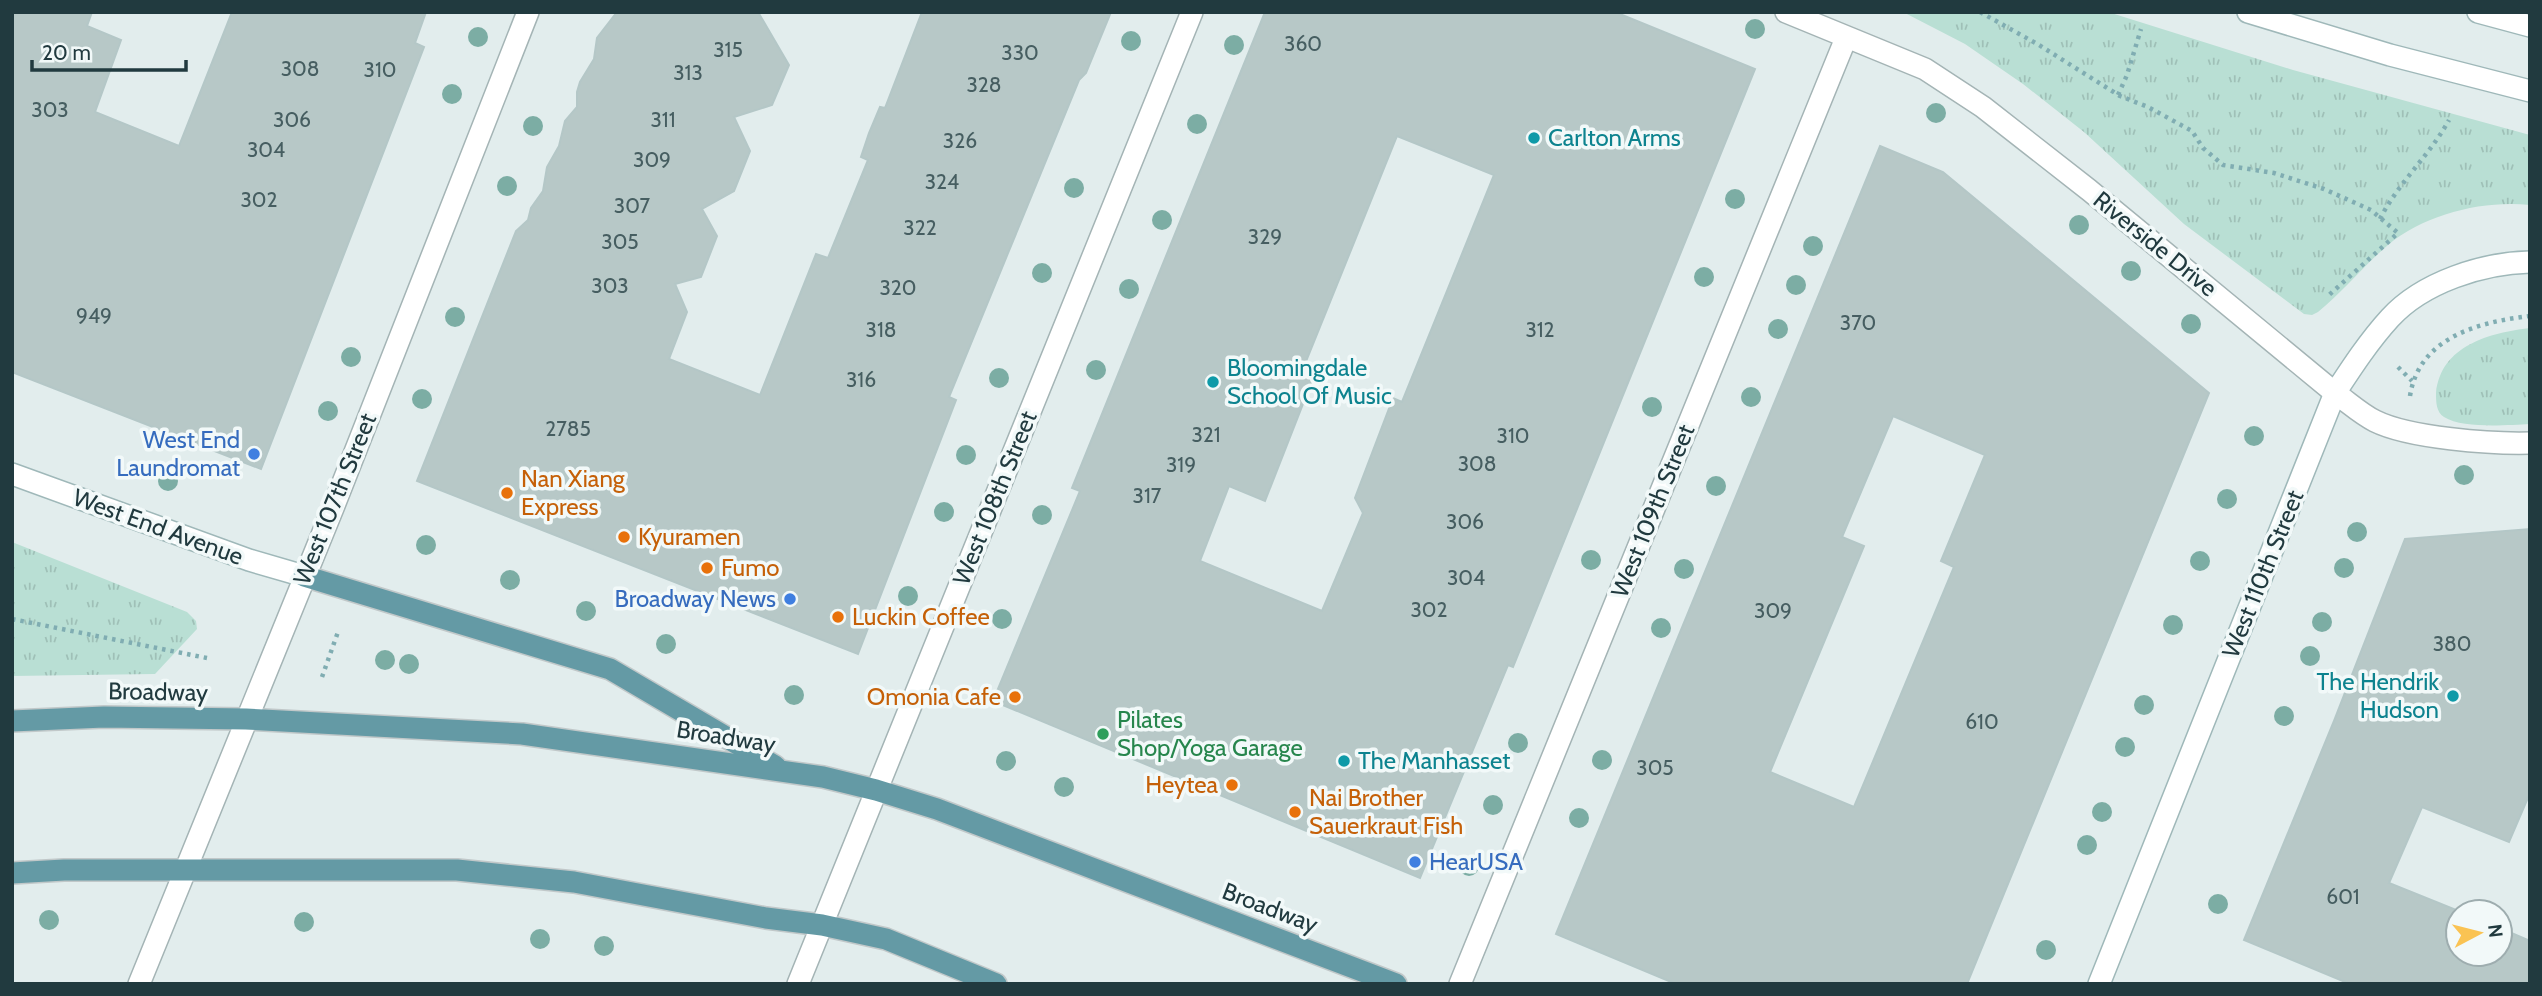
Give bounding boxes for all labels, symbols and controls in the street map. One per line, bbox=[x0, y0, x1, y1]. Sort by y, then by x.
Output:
scale bar bbox=[32, 28, 186, 72]
house number: 360 bbox=[1284, 31, 1322, 56]
house number: 315 bbox=[713, 37, 743, 62]
text: 20 m bbox=[42, 40, 91, 65]
house number: 330 bbox=[1001, 40, 1039, 65]
house number: 308 bbox=[281, 56, 319, 81]
house number: 310 bbox=[364, 57, 396, 82]
house number: 313 bbox=[673, 60, 703, 85]
house number: 328 bbox=[966, 72, 1002, 97]
house number: 303 bbox=[31, 97, 69, 122]
house number: 306 bbox=[273, 107, 311, 132]
house number: 311 bbox=[650, 107, 676, 132]
place label: Carlton Arms bbox=[1548, 123, 1681, 152]
house number: 326 bbox=[943, 128, 977, 153]
marker: Carlton Arms bbox=[1526, 130, 1542, 146]
house number: 304 bbox=[247, 137, 285, 162]
house number: 309 bbox=[633, 147, 671, 172]
house number: 324 bbox=[925, 169, 959, 194]
street label: Riverside Drive bbox=[2088, 185, 2223, 302]
house number: 302 bbox=[240, 187, 278, 212]
house number: 307 bbox=[614, 193, 651, 218]
house number: 322 bbox=[903, 215, 937, 240]
house number: 329 bbox=[1248, 224, 1282, 249]
house number: 305 bbox=[601, 229, 639, 254]
house number: 303 bbox=[591, 273, 629, 298]
house number: 320 bbox=[879, 275, 917, 300]
house number: 949 bbox=[76, 303, 112, 328]
house number: 370 bbox=[1840, 310, 1876, 335]
house number: 318 bbox=[866, 317, 896, 342]
house number: 312 bbox=[1525, 317, 1555, 342]
place label: Bloomingdale School Of Music bbox=[1227, 353, 1392, 410]
house number: 316 bbox=[846, 367, 876, 392]
marker: Bloomingdale School Of Music bbox=[1205, 374, 1221, 390]
street label: West 108th Street bbox=[946, 407, 1043, 589]
street label: West 107th Street bbox=[287, 409, 382, 589]
house number: 2785 bbox=[545, 416, 591, 441]
street label: West 109th Street bbox=[1605, 420, 1700, 601]
house number: 321 bbox=[1191, 422, 1221, 447]
house number: 310 bbox=[1497, 423, 1529, 448]
place label: West End Laundromat bbox=[116, 425, 240, 482]
marker: West End Laundromat bbox=[246, 446, 262, 462]
house number: 308 bbox=[1458, 451, 1496, 476]
house number: 319 bbox=[1166, 452, 1196, 477]
place label: Nan Xiang Express bbox=[521, 464, 626, 521]
street label: West End Avenue bbox=[69, 482, 247, 571]
house number: 317 bbox=[1133, 483, 1162, 508]
marker: Nan Xiang Express bbox=[499, 485, 515, 501]
street label: West 110th Street bbox=[2216, 486, 2309, 662]
house number: 306 bbox=[1446, 509, 1484, 534]
place label: Kyuramen bbox=[638, 522, 741, 551]
marker: Kyuramen bbox=[616, 529, 632, 545]
place label: Fumo bbox=[721, 553, 779, 582]
marker: Fumo bbox=[699, 560, 715, 576]
house number: 304 bbox=[1447, 565, 1485, 590]
place label: Broadway News bbox=[614, 584, 776, 613]
marker: Broadway News bbox=[782, 591, 798, 607]
house number: 302 bbox=[1410, 597, 1448, 622]
house number: 309 bbox=[1754, 598, 1792, 623]
place label: Luckin Coffee bbox=[852, 602, 990, 631]
marker: Luckin Coffee bbox=[830, 609, 846, 625]
house number: 380 bbox=[2433, 631, 2471, 656]
place label: The Hendrik Hudson bbox=[2317, 667, 2439, 724]
street label: Broadway bbox=[108, 676, 208, 707]
place label: Omonia Cafe bbox=[867, 682, 1001, 711]
marker: The Hendrik Hudson bbox=[2445, 688, 2461, 704]
marker: Omonia Cafe bbox=[1007, 689, 1023, 705]
place label: Pilates Shop/Yoga Garage bbox=[1117, 705, 1303, 762]
house number: 610 bbox=[1965, 709, 1999, 734]
street label: Broadway bbox=[674, 714, 778, 759]
marker: Pilates Shop/Yoga Garage bbox=[1095, 726, 1111, 742]
place label: The Manhasset bbox=[1358, 746, 1510, 775]
marker: The Manhasset bbox=[1336, 753, 1352, 769]
house number: 305 bbox=[1636, 755, 1674, 780]
place label: Heytea bbox=[1145, 770, 1218, 799]
marker: Heytea bbox=[1224, 777, 1240, 793]
place label: Nai Brother Sauerkraut Fish bbox=[1309, 783, 1463, 840]
marker: Nai Brother Sauerkraut Fish bbox=[1287, 804, 1303, 820]
place label: HearUSA bbox=[1429, 847, 1523, 876]
marker: HearUSA bbox=[1407, 854, 1423, 870]
street label: Broadway bbox=[1218, 876, 1322, 939]
house number: 601 bbox=[2326, 884, 2360, 909]
north arrow bbox=[2444, 898, 2514, 968]
text: N bbox=[2483, 923, 2508, 939]

